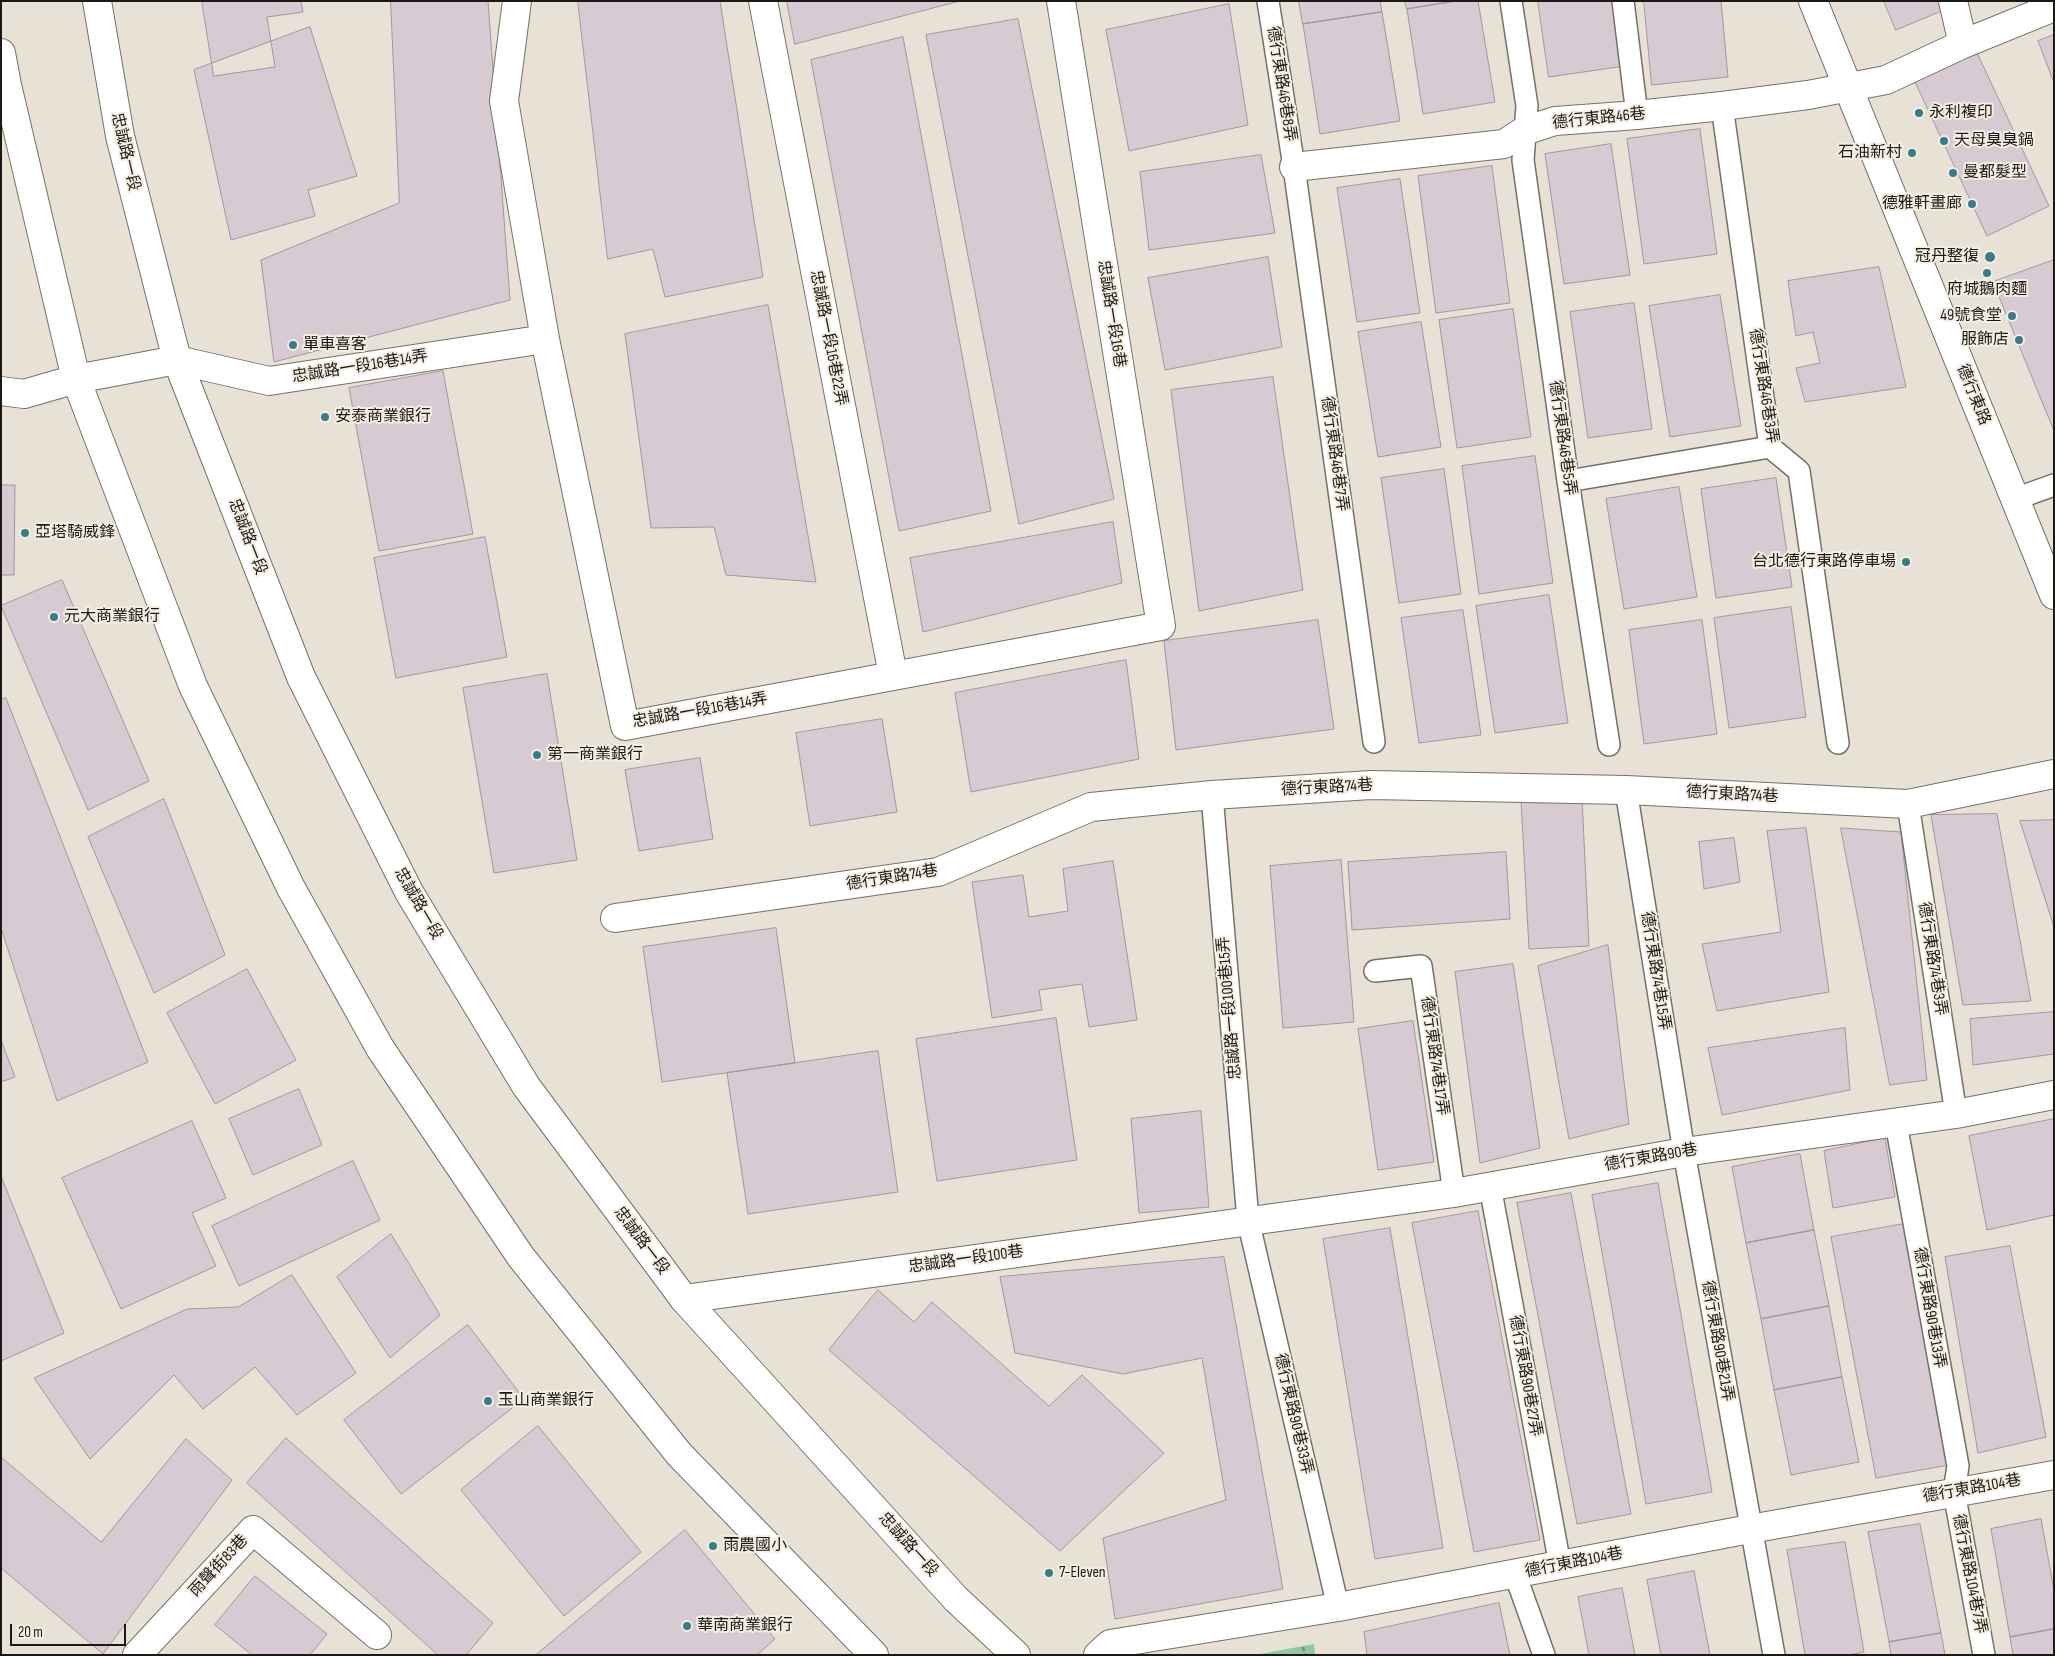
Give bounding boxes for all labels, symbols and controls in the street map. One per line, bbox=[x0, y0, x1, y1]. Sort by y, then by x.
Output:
street label: 德行東路46巷8弄 bbox=[1262, 25, 1300, 143]
place label: 永利複印 bbox=[1929, 103, 1993, 123]
street label: 德行東路46巷 bbox=[1551, 105, 1647, 133]
marker: 永利複印 bbox=[1913, 107, 1925, 119]
street label: 忠誠路一段 bbox=[107, 111, 143, 193]
place label: 天母臭臭鍋 bbox=[1954, 131, 2034, 151]
marker: 天母臭臭鍋 bbox=[1938, 135, 1950, 147]
place label: 石油新村 bbox=[1838, 143, 1902, 163]
marker: 石油新村 bbox=[1906, 147, 1918, 159]
place label: 曼都髮型 bbox=[1963, 163, 2027, 183]
marker: 曼都髮型 bbox=[1947, 167, 1959, 179]
place label: 德雅軒畫廊 bbox=[1882, 194, 1962, 214]
marker: 德雅軒畫廊 bbox=[1966, 198, 1978, 210]
place label: 冠丹整復 bbox=[1915, 247, 1979, 267]
marker: 冠丹整復 bbox=[1983, 250, 1997, 264]
street label: 忠誠路一段16巷 bbox=[1093, 259, 1129, 369]
marker: 府城鵝肉麵 bbox=[1981, 267, 1993, 279]
street label: 忠誠路一段16巷22弄 bbox=[805, 269, 851, 407]
place label: 府城鵝肉麵 bbox=[1947, 280, 2027, 300]
place label: 49號食堂 bbox=[1940, 306, 2002, 326]
marker: 49號食堂 bbox=[2006, 310, 2018, 322]
street label: 德行東路46巷3弄 bbox=[1744, 327, 1782, 445]
place label: 服飾店 bbox=[1961, 330, 2009, 350]
marker: 服飾店 bbox=[2013, 334, 2025, 346]
place label: 單車喜客 bbox=[303, 335, 367, 355]
marker: 單車喜客 bbox=[287, 339, 299, 351]
street label: 忠誠路一段16巷14弄 bbox=[291, 347, 429, 387]
street label: 德行東路 bbox=[1952, 362, 1994, 428]
street label: 德行東路46巷5弄 bbox=[1544, 379, 1580, 497]
street label: 德行東路46巷7弄 bbox=[1316, 395, 1352, 513]
place label: 安泰商業銀行 bbox=[335, 407, 431, 427]
marker: 安泰商業銀行 bbox=[319, 411, 331, 423]
street label: 忠誠路一段 bbox=[224, 496, 270, 578]
place label: 亞塔騎威鋒 bbox=[35, 523, 115, 543]
marker: 亞塔騎威鋒 bbox=[19, 527, 31, 539]
place label: 台北德行東路停車場 bbox=[1752, 552, 1896, 572]
marker: 台北德行東路停車場 bbox=[1900, 556, 1912, 568]
place label: 元大商業銀行 bbox=[64, 607, 160, 627]
marker: 元大商業銀行 bbox=[48, 611, 60, 623]
street label: 忠誠路一段16巷14弄 bbox=[631, 690, 769, 732]
place label: 第一商業銀行 bbox=[547, 745, 643, 765]
marker: 第一商業銀行 bbox=[531, 749, 543, 761]
street label: 德行東路74巷 bbox=[1280, 776, 1374, 800]
street label: 德行東路74巷 bbox=[1685, 783, 1779, 807]
street label: 德行東路74巷 bbox=[845, 861, 939, 895]
street label: 忠誠路一段 bbox=[390, 865, 446, 943]
street label: 德行東路74巷3弄 bbox=[1914, 901, 1950, 1017]
street label: 德行東路74巷15弄 bbox=[1636, 910, 1674, 1032]
street label: 忠誠路一段100巷15弄 bbox=[1214, 935, 1246, 1081]
street label: 德行東路74巷17弄 bbox=[1416, 995, 1452, 1117]
street label: 德行東路90巷 bbox=[1603, 1140, 1699, 1176]
street label: 忠誠路一段 bbox=[609, 1203, 673, 1279]
street label: 忠誠路一段100巷 bbox=[907, 1242, 1025, 1278]
street label: 德行東路90巷13弄 bbox=[1909, 1246, 1949, 1370]
street label: 德行東路90巷21弄 bbox=[1697, 1279, 1737, 1403]
street label: 德行東路90巷27弄 bbox=[1505, 1314, 1545, 1438]
street label: 德行東路90巷33弄 bbox=[1270, 1352, 1316, 1476]
place label: 玉山商業銀行 bbox=[498, 1391, 594, 1411]
marker: 玉山商業銀行 bbox=[482, 1395, 494, 1407]
street label: 德行東路104巷 bbox=[1921, 1471, 2023, 1507]
street label: 忠誠路一段 bbox=[874, 1509, 942, 1581]
street label: 德行東路104巷7弄 bbox=[1948, 1512, 1990, 1636]
street label: 雨聲街83巷 bbox=[185, 1531, 253, 1601]
place label: 雨農國小 bbox=[723, 1536, 787, 1556]
marker: 雨農國小 bbox=[707, 1540, 719, 1552]
street label: 德行東路104巷 bbox=[1523, 1544, 1625, 1582]
place label: 7-Eleven bbox=[1059, 1563, 1106, 1583]
marker: 7-Eleven bbox=[1043, 1567, 1055, 1579]
scale bar bbox=[12, 1614, 129, 1646]
place label: 華南商業銀行 bbox=[697, 1616, 793, 1636]
marker: 華南商業銀行 bbox=[681, 1620, 693, 1632]
text: 20 m bbox=[18, 1623, 43, 1642]

